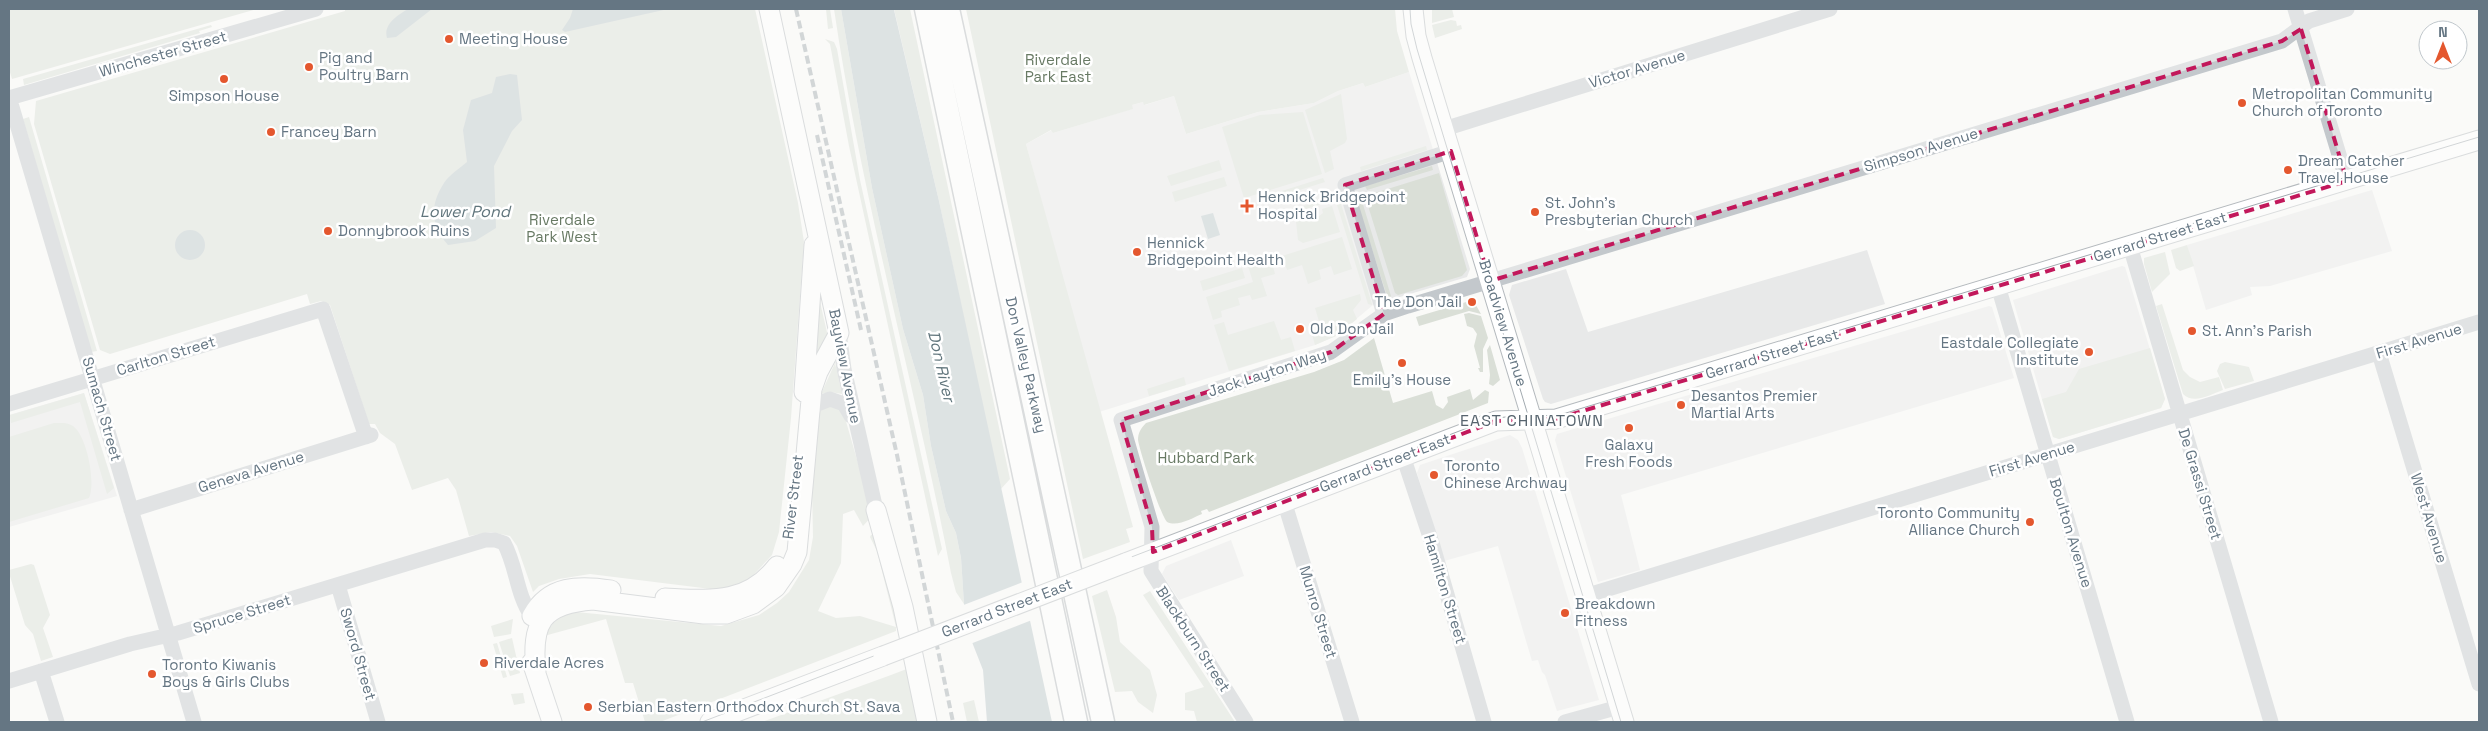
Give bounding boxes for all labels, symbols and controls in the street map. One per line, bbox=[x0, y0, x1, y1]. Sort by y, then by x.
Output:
north arrow bbox=[2418, 20, 2468, 70]
text: N bbox=[2438, 23, 2448, 41]
street label: Winchester Street bbox=[97, 26, 229, 81]
place label: Meeting House bbox=[459, 29, 568, 48]
marker: Meeting House bbox=[443, 33, 455, 45]
street label: Victor Avenue bbox=[1586, 45, 1687, 92]
place label: Pig and Poultry Barn bbox=[319, 48, 409, 84]
park label: Riverdale Park East bbox=[1025, 50, 1091, 86]
marker: Pig and Poultry Barn bbox=[303, 61, 315, 73]
marker: Simpson House bbox=[218, 73, 230, 85]
place label: Metropolitan Community Church of Toronto bbox=[2252, 84, 2433, 120]
place label: Simpson House bbox=[169, 86, 279, 105]
marker: Metropolitan Community Church of Toronto bbox=[2236, 97, 2248, 109]
place label: Francey Barn bbox=[281, 122, 377, 141]
street label: Simpson Avenue bbox=[1861, 123, 1980, 176]
marker: Francey Barn bbox=[265, 126, 277, 138]
place label: Dream Catcher Travel House bbox=[2298, 151, 2405, 187]
marker: Dream Catcher Travel House bbox=[2282, 164, 2294, 176]
place label: Hennick Bridgepoint Hospital bbox=[1258, 187, 1406, 223]
place label: St. John's Presbyterian Church bbox=[1545, 193, 1693, 229]
marker: Hennick Bridgepoint Hospital bbox=[1240, 199, 1254, 213]
water label: Lower Pond bbox=[420, 201, 512, 222]
marker: St. John's Presbyterian Church bbox=[1529, 206, 1541, 218]
street label: Gerrard Street East bbox=[2091, 207, 2229, 266]
park label: Riverdale Park West bbox=[526, 210, 598, 246]
place label: Donnybrook Ruins bbox=[338, 221, 470, 240]
marker: Donnybrook Ruins bbox=[322, 225, 334, 237]
place label: Hennick Bridgepoint Health bbox=[1147, 233, 1284, 269]
marker: Hennick Bridgepoint Health bbox=[1131, 246, 1143, 258]
street label: Broadview Avenue bbox=[1475, 257, 1532, 389]
place label: The Don Jail bbox=[1374, 292, 1462, 311]
street label: Don Valley Parkway bbox=[1002, 295, 1051, 435]
marker: The Don Jail bbox=[1466, 296, 1478, 308]
street label: Bayview Avenue bbox=[825, 307, 866, 425]
street label: First Avenue bbox=[2374, 318, 2464, 363]
place label: Old Don Jail bbox=[1310, 319, 1394, 338]
place label: St. Ann's Parish bbox=[2202, 321, 2312, 340]
marker: Old Don Jail bbox=[1294, 323, 1306, 335]
street label: Gerrard Street East bbox=[1703, 324, 1841, 383]
marker: St. Ann's Parish bbox=[2186, 325, 2198, 337]
water label: Don River bbox=[923, 329, 960, 406]
street label: Carlton Street bbox=[114, 331, 218, 380]
place label: Eastdale Collegiate Institute bbox=[1941, 333, 2079, 369]
street label: Jack Layton Way bbox=[1205, 344, 1328, 401]
marker: Eastdale Collegiate Institute bbox=[2083, 346, 2095, 358]
street label: Sumach Street bbox=[79, 355, 126, 463]
marker: Emily's House bbox=[1396, 357, 1408, 369]
place label: Emily's House bbox=[1353, 370, 1451, 389]
place label: Desantos Premier Martial Arts bbox=[1691, 386, 1818, 422]
marker: Desantos Premier Martial Arts bbox=[1675, 399, 1687, 411]
district label: EAST CHINATOWN bbox=[1460, 410, 1604, 431]
marker: Galaxy Fresh Foods bbox=[1623, 422, 1635, 434]
street label: De Grassi Street bbox=[2174, 426, 2227, 542]
street label: Gerrard Street East bbox=[1317, 429, 1453, 496]
place label: Galaxy Fresh Foods bbox=[1585, 435, 1673, 471]
street label: First Avenue bbox=[1987, 436, 2077, 481]
street label: Geneva Avenue bbox=[196, 446, 306, 497]
park label: Hubbard Park bbox=[1157, 448, 1255, 467]
street label: River Street bbox=[778, 453, 807, 540]
place label: Toronto Chinese Archway bbox=[1444, 456, 1567, 492]
marker: Toronto Chinese Archway bbox=[1428, 469, 1440, 481]
street label: West Avenue bbox=[2407, 471, 2452, 565]
street label: Boulton Avenue bbox=[2046, 476, 2097, 590]
place label: Toronto Community Alliance Church bbox=[1877, 503, 2020, 539]
marker: Toronto Community Alliance Church bbox=[2024, 516, 2036, 528]
street label: Hamilton Street bbox=[1420, 532, 1471, 646]
street label: Munro Street bbox=[1295, 563, 1342, 660]
street label: Gerrard Street East bbox=[939, 574, 1075, 641]
street label: Blackburn Street bbox=[1152, 582, 1235, 695]
street label: Spruce Street bbox=[191, 590, 293, 637]
place label: Breakdown Fitness bbox=[1575, 594, 1655, 630]
street label: Sword Street bbox=[336, 606, 381, 702]
marker: Breakdown Fitness bbox=[1559, 607, 1571, 619]
place label: Riverdale Acres bbox=[494, 653, 604, 672]
place label: Toronto Kiwanis Boys & Girls Clubs bbox=[162, 655, 290, 691]
marker: Riverdale Acres bbox=[478, 657, 490, 669]
marker: Toronto Kiwanis Boys & Girls Clubs bbox=[146, 668, 158, 680]
place label: Serbian Eastern Orthodox Church St. Sava bbox=[598, 697, 901, 716]
marker: Serbian Eastern Orthodox Church St. Sava bbox=[582, 701, 594, 713]

